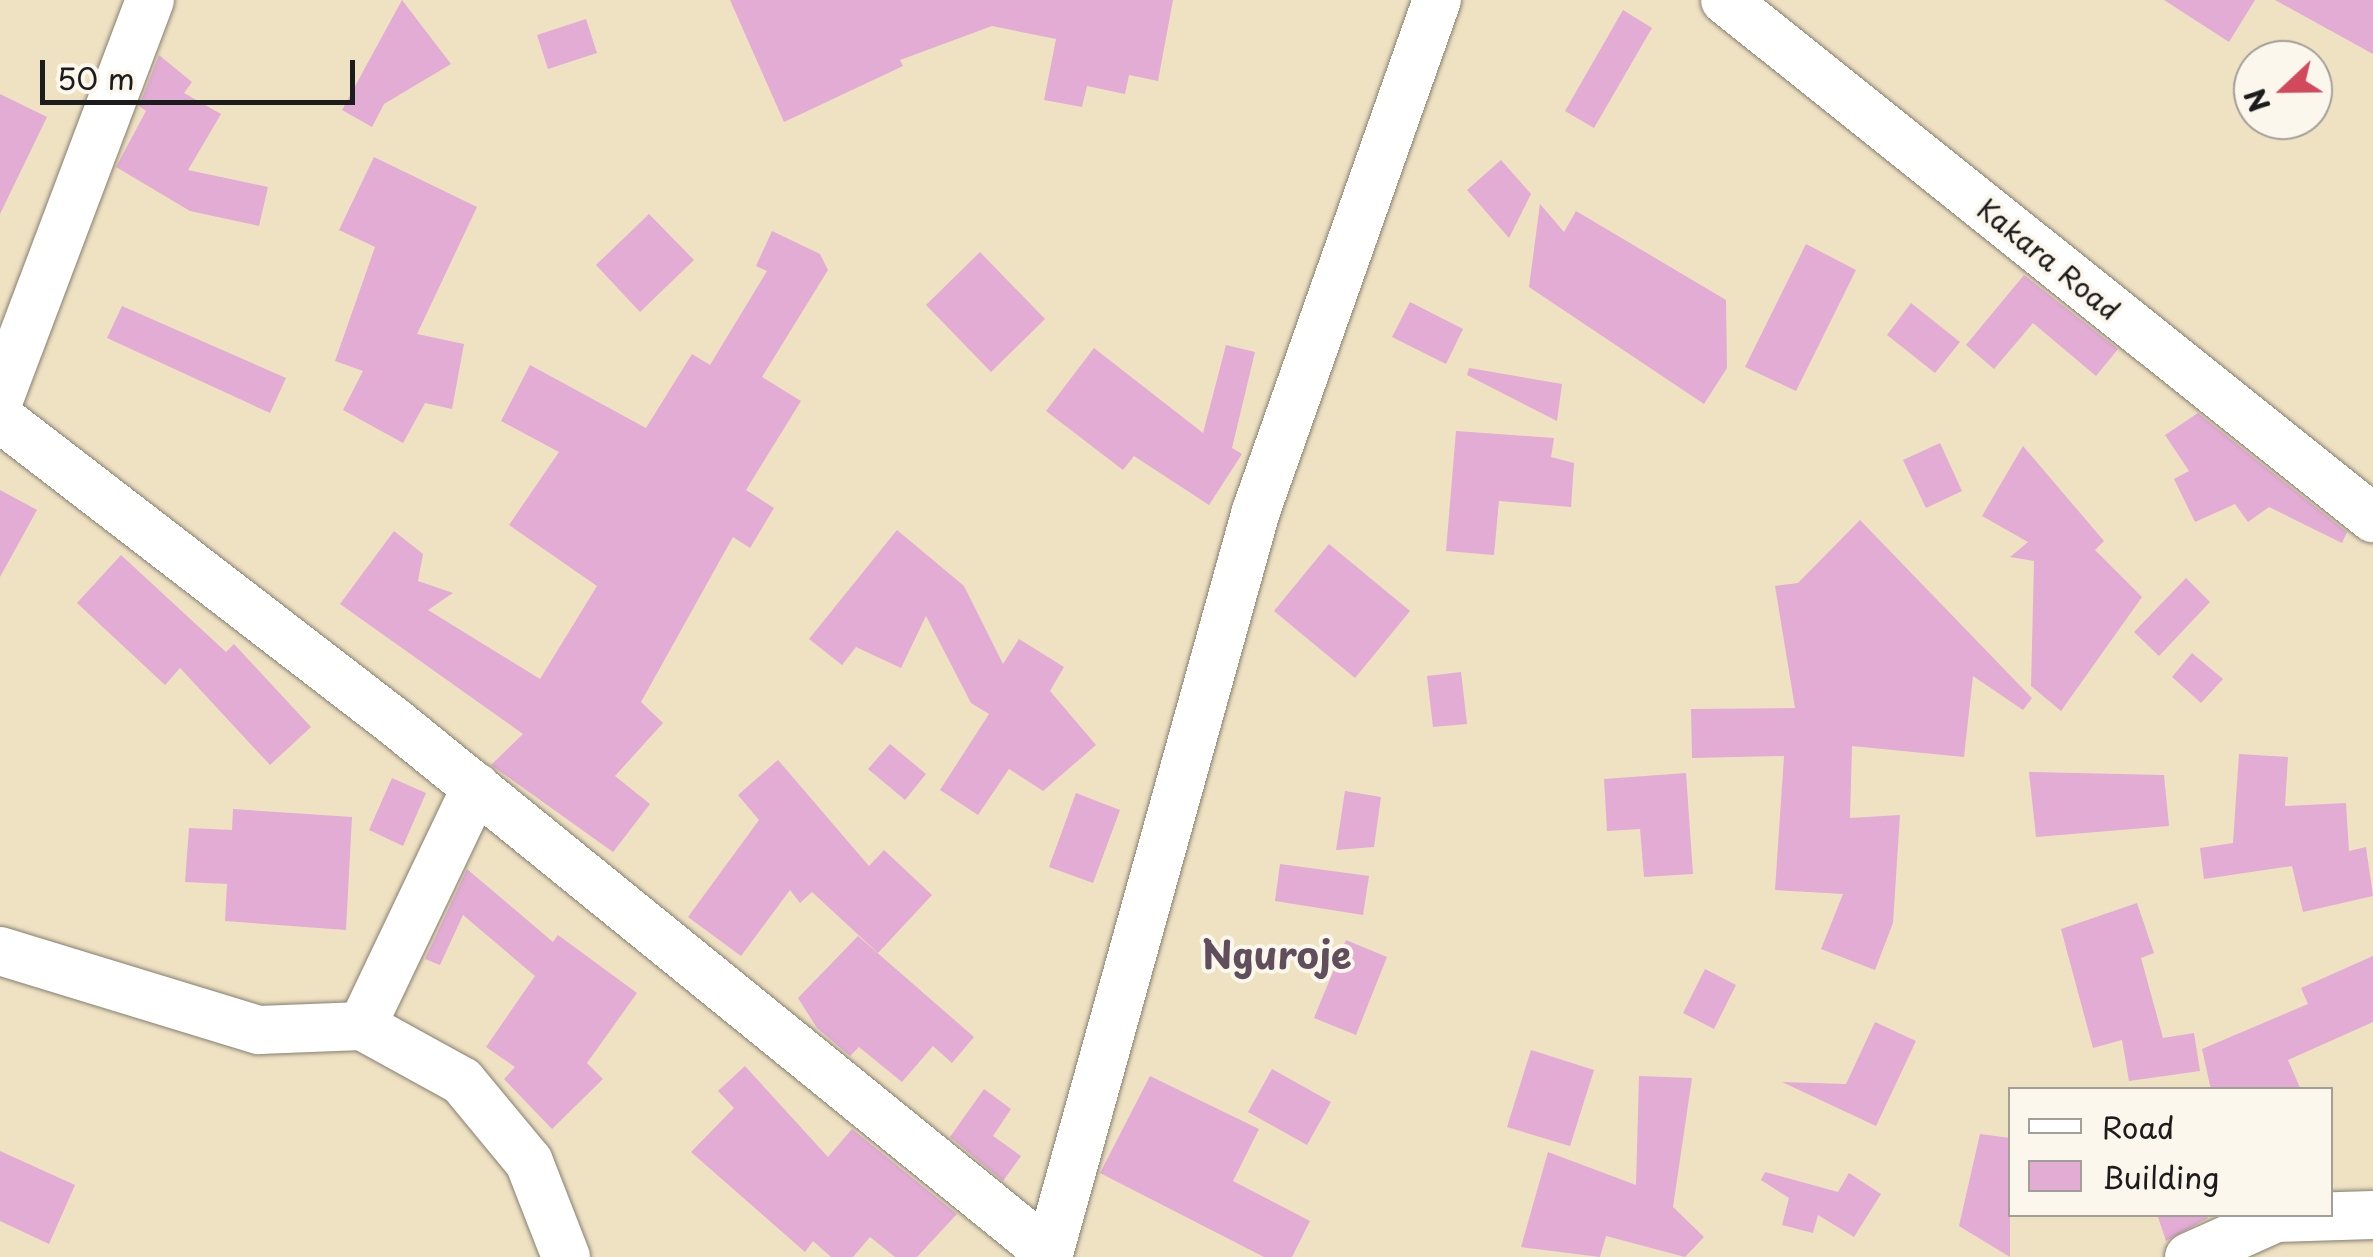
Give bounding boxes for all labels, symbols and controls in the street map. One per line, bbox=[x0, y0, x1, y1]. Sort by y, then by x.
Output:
scale bar bbox=[45, 40, 360, 102]
north arrow bbox=[2233, 40, 2333, 140]
text: 50 m bbox=[57, 55, 135, 100]
text: N bbox=[2232, 82, 2281, 119]
street label: Kakara Road bbox=[1971, 191, 2127, 327]
district label: Nguroje bbox=[1202, 931, 1352, 977]
legend bbox=[2008, 1087, 2333, 1217]
text: Road bbox=[2102, 1104, 2175, 1149]
text: Building bbox=[2102, 1154, 2219, 1199]

